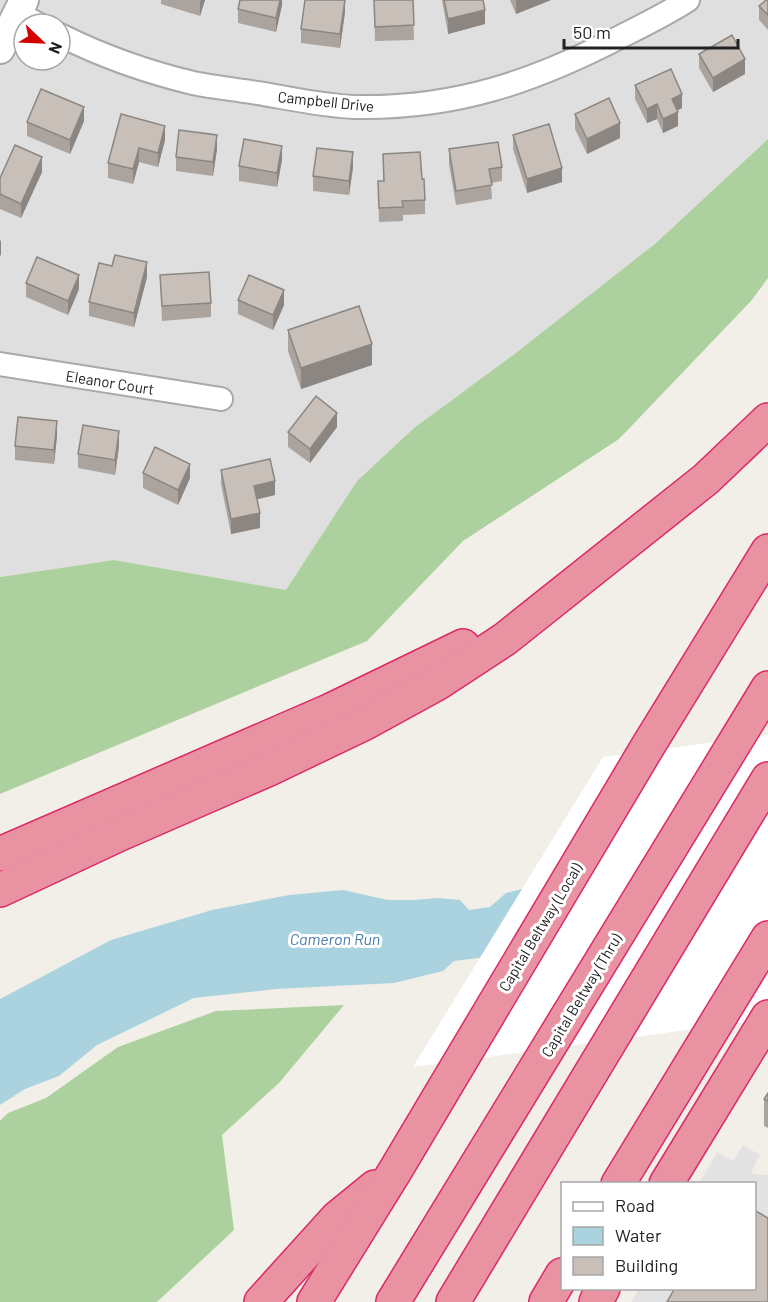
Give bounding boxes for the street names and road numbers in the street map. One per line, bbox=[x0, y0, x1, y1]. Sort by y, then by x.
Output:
street label: Campbell Drive bbox=[277, 87, 375, 115]
street label: Eleanor Court bbox=[65, 366, 155, 398]
street label: Capital Beltway (Local) bbox=[495, 860, 585, 994]
street label: Capital Beltway (Thru) bbox=[537, 930, 625, 1060]

